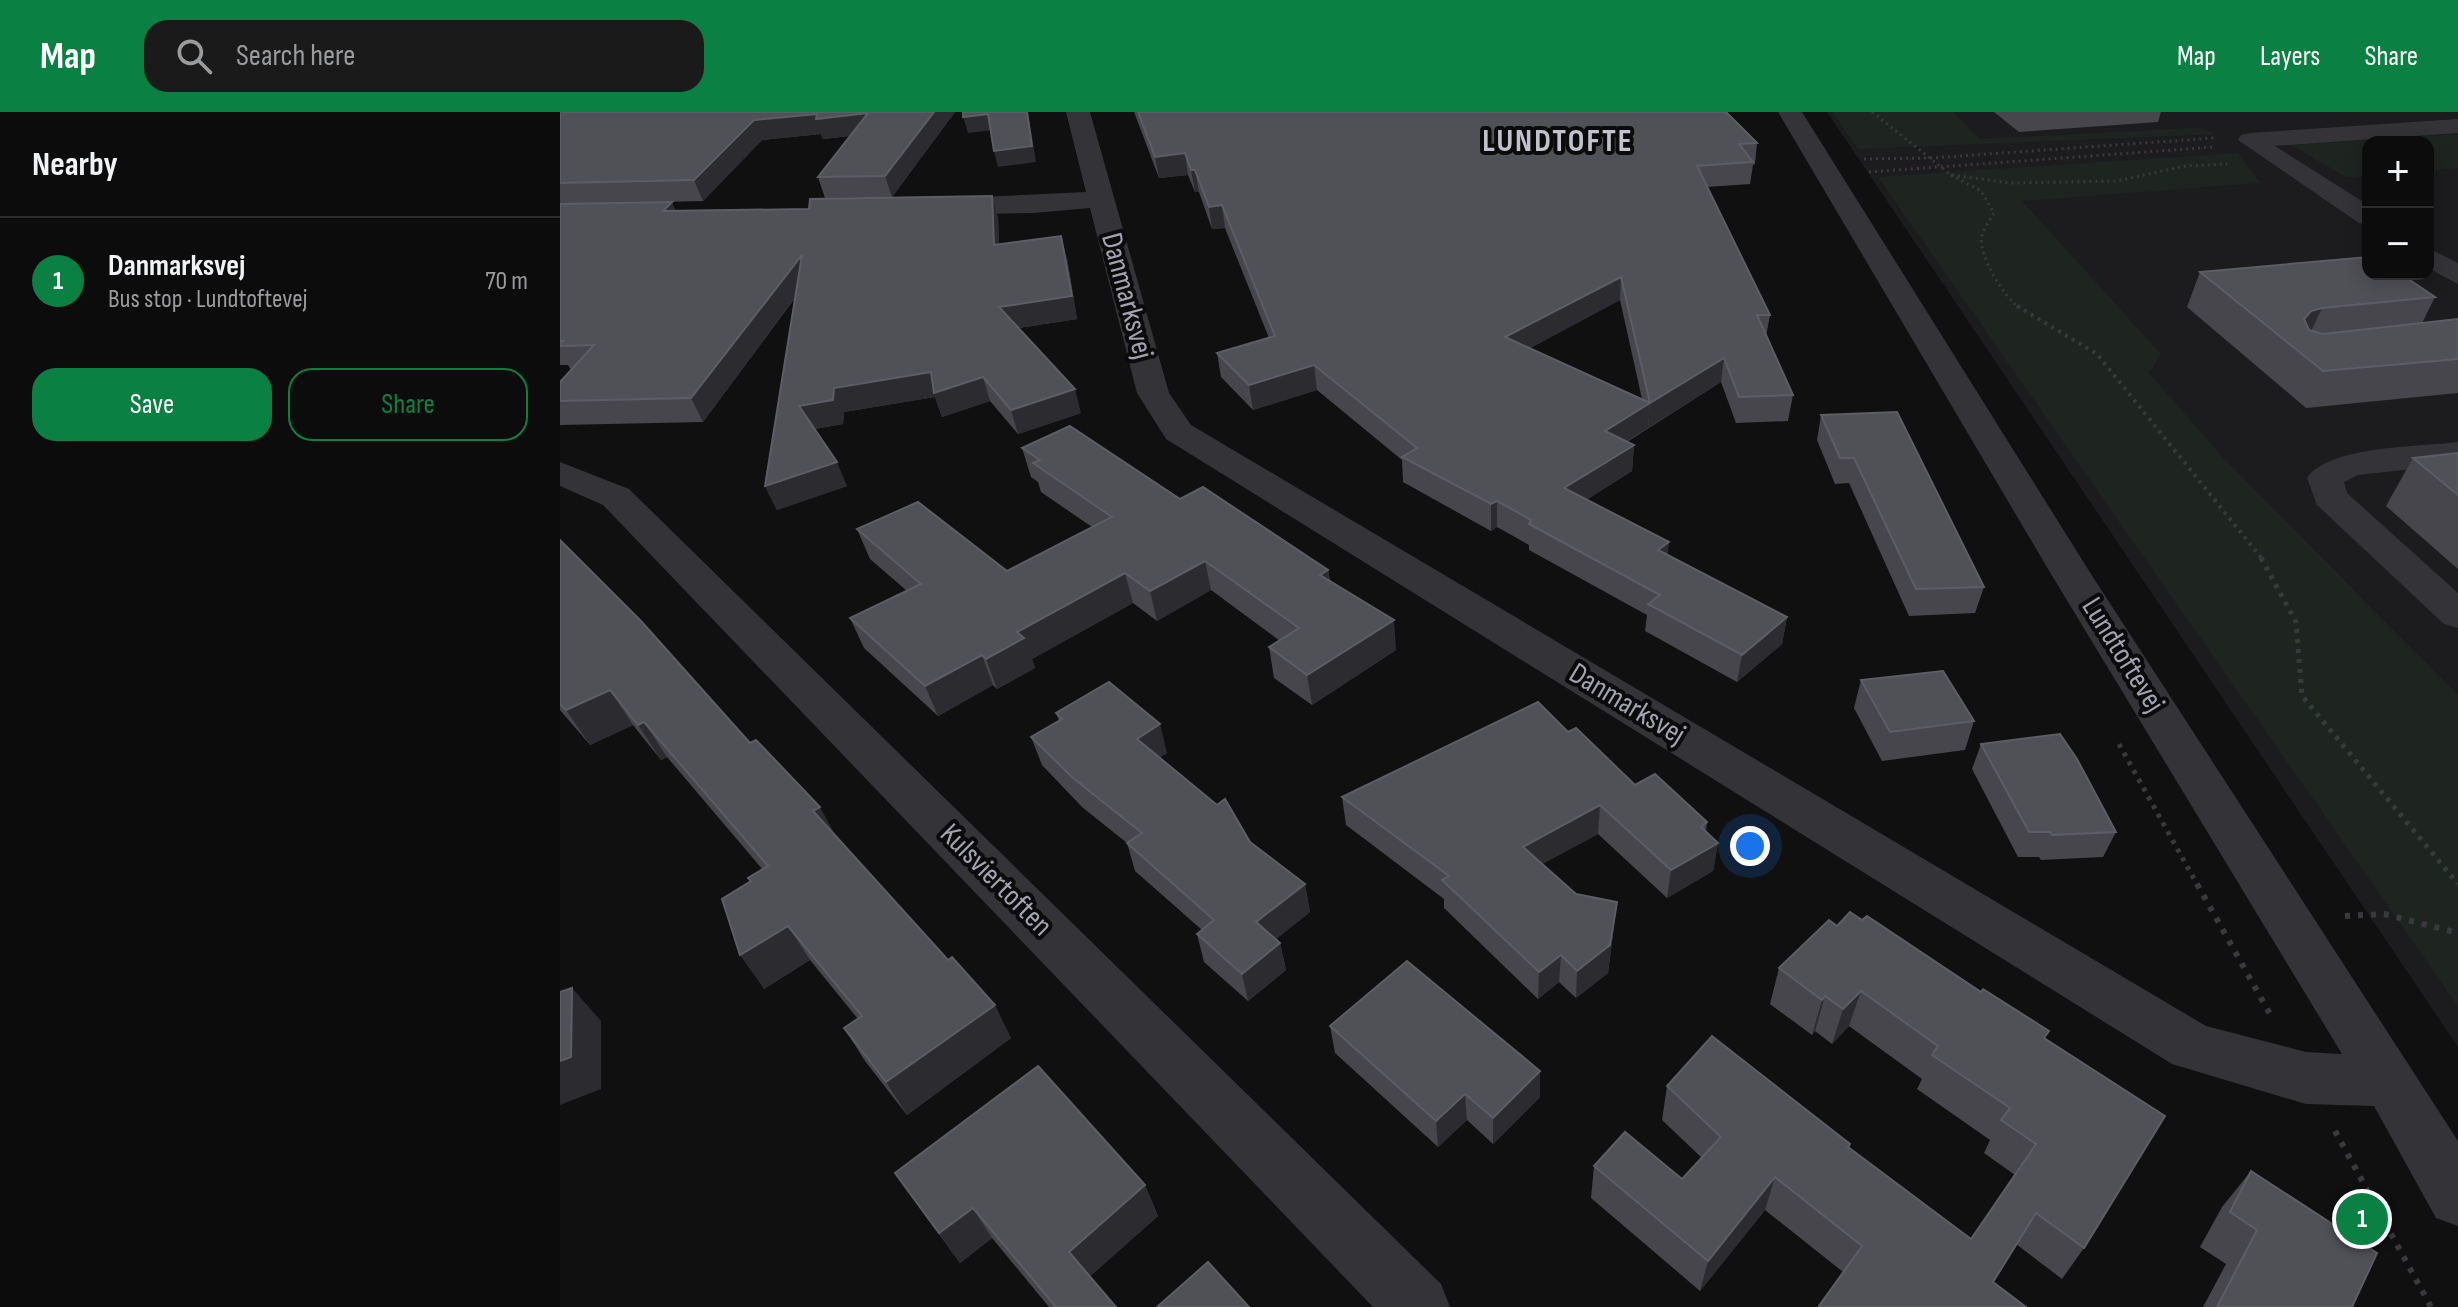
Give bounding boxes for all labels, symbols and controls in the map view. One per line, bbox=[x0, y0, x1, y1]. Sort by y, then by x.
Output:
search box bbox=[144, 20, 704, 92]
text: Map bbox=[40, 34, 96, 79]
icon: search bbox=[172, 34, 216, 78]
text: Search here bbox=[236, 38, 355, 74]
text: Map bbox=[2177, 40, 2216, 73]
text: Layers bbox=[2260, 40, 2320, 73]
text: Share bbox=[2364, 40, 2418, 73]
district label: LUNDTOFTE bbox=[1482, 122, 1634, 161]
map controls bbox=[2362, 136, 2434, 280]
button: + bbox=[2362, 136, 2434, 208]
text: Nearby bbox=[32, 144, 118, 185]
button: − bbox=[2362, 208, 2434, 280]
street label: Danmarksvej bbox=[1093, 229, 1161, 363]
text: Danmarksvej bbox=[108, 248, 245, 284]
text: 1 bbox=[53, 266, 63, 297]
text: 70 m bbox=[485, 266, 528, 297]
text: Bus stop · Lundtoftevej bbox=[108, 284, 307, 315]
button: Save bbox=[32, 368, 272, 441]
button: Share bbox=[288, 368, 528, 441]
street label: Lundtoftevej bbox=[2074, 591, 2172, 719]
street label: Danmarksvej bbox=[1562, 655, 1692, 753]
street label: Kulsviertoften bbox=[932, 816, 1060, 944]
your location bbox=[1730, 826, 1770, 866]
pin: 1 bbox=[2336, 1189, 2388, 1249]

